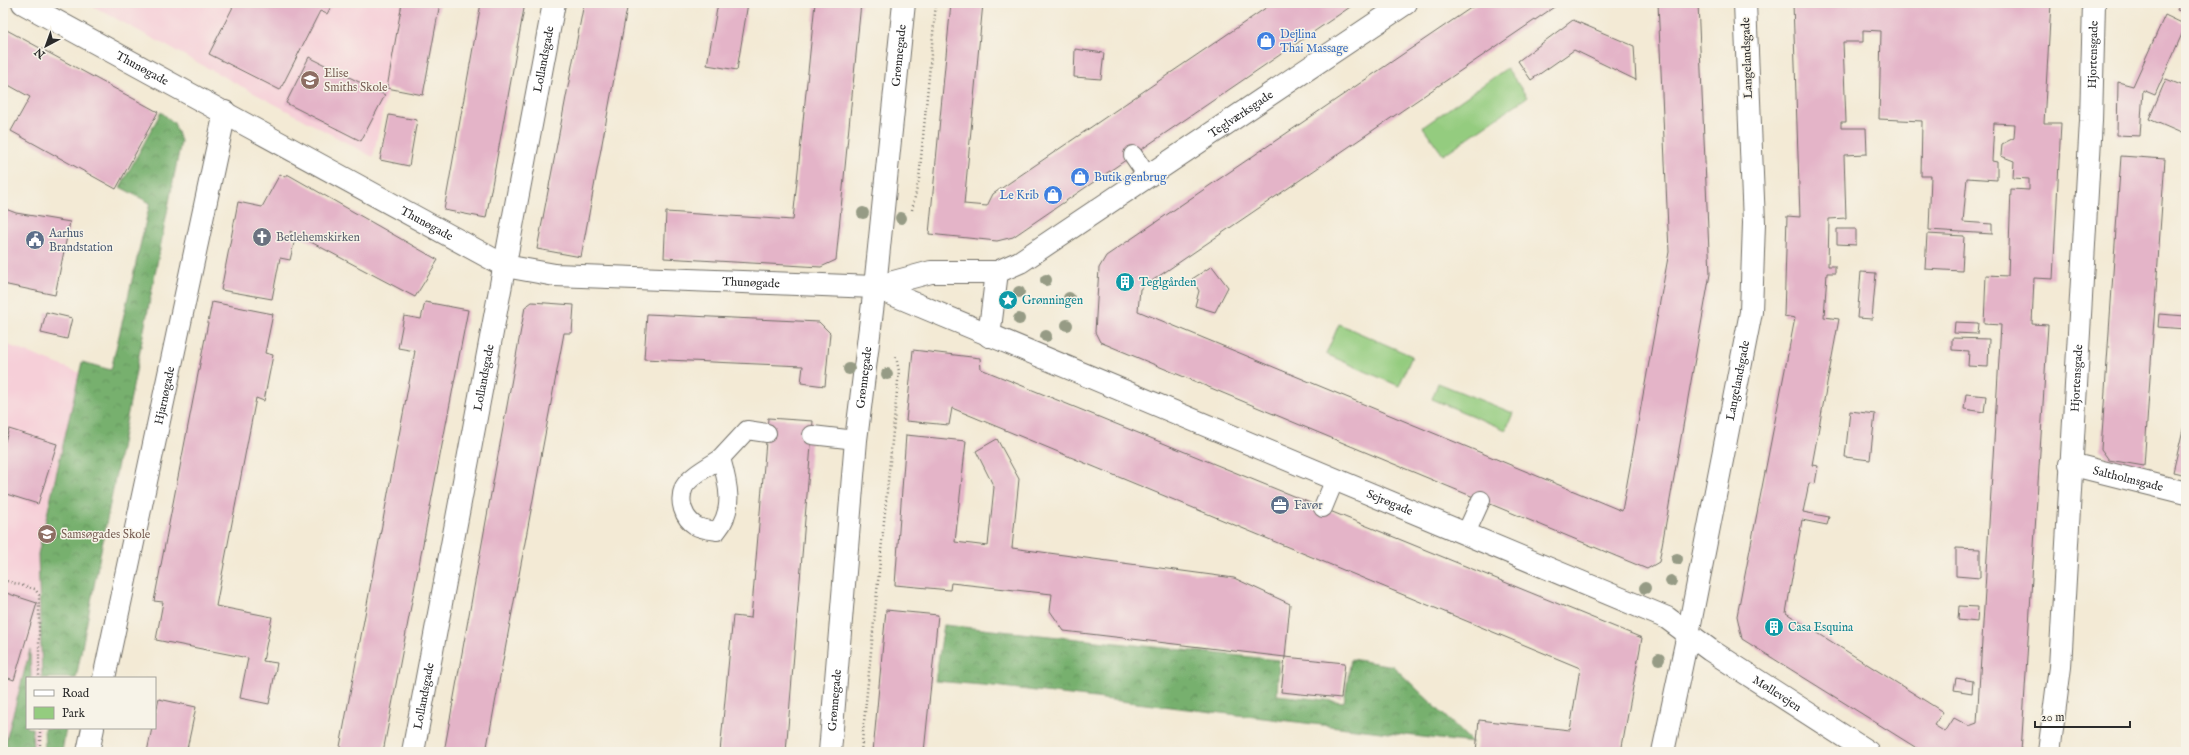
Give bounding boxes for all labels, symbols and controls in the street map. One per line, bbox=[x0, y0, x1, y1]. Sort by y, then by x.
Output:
street label: Langelandsgade bbox=[1738, 17, 1756, 99]
street label: Hjortensgade bbox=[2084, 20, 2101, 89]
street label: Grønnegade bbox=[888, 23, 909, 87]
street label: Lollandsgade bbox=[530, 24, 557, 94]
north arrow bbox=[26, 26, 66, 66]
place label: Dejlina Thai Massage bbox=[1280, 27, 1349, 56]
shop icon: Dejlina Thai Massage bbox=[1255, 30, 1277, 52]
text: N bbox=[32, 44, 49, 62]
street label: Thunøgade bbox=[113, 48, 172, 89]
place label: Elise Smiths Skole bbox=[324, 66, 388, 95]
school or university icon: Elise Smiths Skole bbox=[299, 69, 321, 91]
street label: Teglværksgade bbox=[1206, 87, 1276, 141]
shop icon: Butik genbrug bbox=[1069, 166, 1091, 188]
place label: Butik genbrug bbox=[1094, 170, 1167, 185]
shop icon: Le Krib bbox=[1042, 184, 1064, 206]
place label: Le Krib bbox=[1000, 188, 1039, 203]
street label: Thunøgade bbox=[398, 203, 456, 244]
place label: Aarhus Brandstation bbox=[48, 226, 114, 255]
church icon: Betlehemskirken bbox=[251, 226, 273, 248]
public building icon: Aarhus Brandstation bbox=[24, 229, 46, 251]
place label: Betlehemskirken bbox=[276, 230, 360, 245]
building icon: Teglgården bbox=[1114, 271, 1136, 293]
street label: Thunøgade bbox=[722, 274, 781, 291]
place label: Teglgården bbox=[1139, 275, 1197, 290]
place icon: Grønningen bbox=[997, 289, 1019, 311]
place label: Grønningen bbox=[1022, 293, 1084, 308]
street label: Langelandsgade bbox=[1722, 339, 1753, 422]
street label: Lollandsgade bbox=[470, 343, 497, 412]
street label: Hjortensgade bbox=[2067, 343, 2086, 412]
street label: Grønnegade bbox=[852, 345, 875, 409]
street label: Hjarnøgade bbox=[151, 364, 178, 426]
street label: Saltholmsgade bbox=[2091, 463, 2165, 495]
street label: Sejrøgade bbox=[1364, 486, 1416, 519]
office icon: Favør bbox=[1269, 494, 1291, 516]
place label: Favør bbox=[1294, 498, 1323, 513]
school or university icon: Samsøgades Skole bbox=[36, 523, 58, 545]
place label: Samsøgades Skole bbox=[61, 527, 151, 542]
building icon: Casa Esquina bbox=[1763, 616, 1785, 638]
place label: Casa Esquina bbox=[1788, 620, 1854, 636]
street label: Lollandsgade bbox=[410, 661, 437, 731]
street label: Grønnegade bbox=[824, 668, 844, 732]
street label: Møllevejen bbox=[1750, 672, 1805, 715]
legend bbox=[26, 677, 156, 729]
text: Road bbox=[62, 686, 90, 701]
scale bar bbox=[2035, 703, 2130, 729]
text: Park bbox=[62, 706, 85, 721]
text: 20 m bbox=[2041, 710, 2064, 725]

